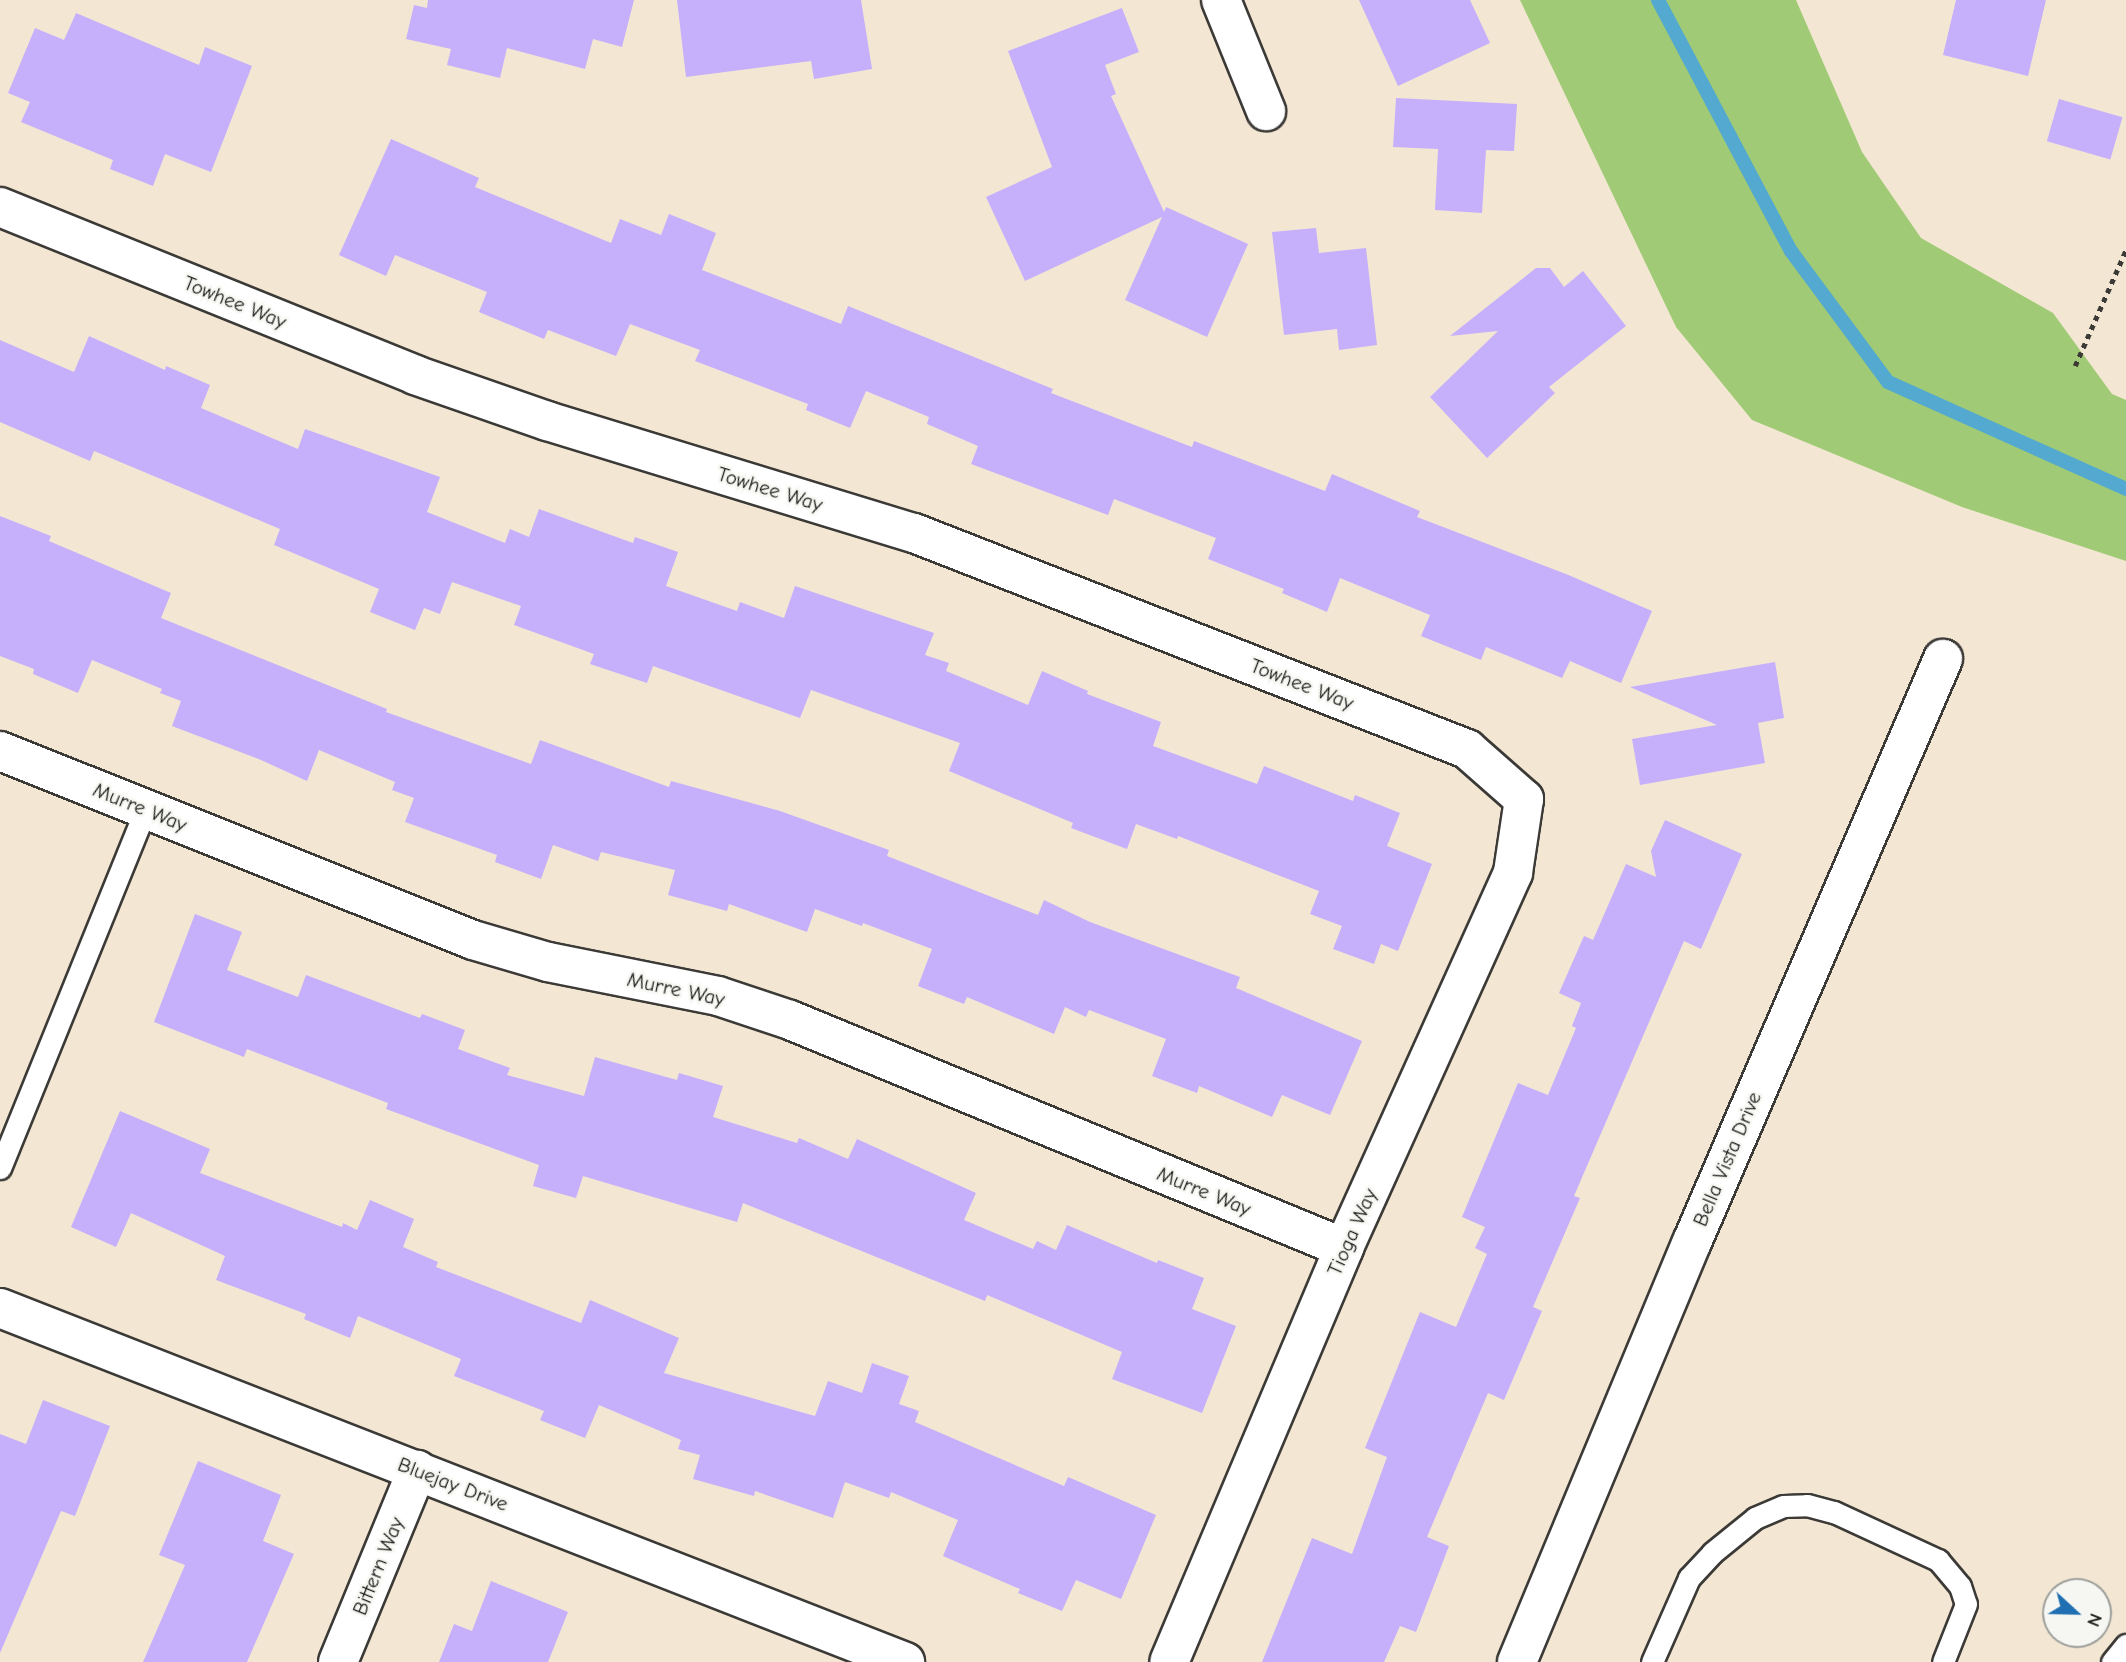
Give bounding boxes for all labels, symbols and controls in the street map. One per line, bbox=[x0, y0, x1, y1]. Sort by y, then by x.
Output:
street label: Towhee Way bbox=[180, 270, 290, 334]
street label: Towhee Way bbox=[714, 461, 826, 517]
street label: Towhee Way bbox=[1247, 653, 1357, 715]
street label: Murre Way bbox=[89, 777, 191, 837]
street label: Murre Way bbox=[625, 966, 727, 1012]
street label: Bella Vista Drive bbox=[1687, 1088, 1767, 1230]
street label: Murre Way bbox=[1153, 1161, 1255, 1221]
street label: Tioga Way bbox=[1322, 1184, 1382, 1280]
street label: Bluejay Drive bbox=[394, 1451, 512, 1517]
street label: Bittern Way bbox=[347, 1513, 409, 1619]
north arrow bbox=[2042, 1578, 2112, 1648]
text: N bbox=[2082, 1610, 2107, 1630]

